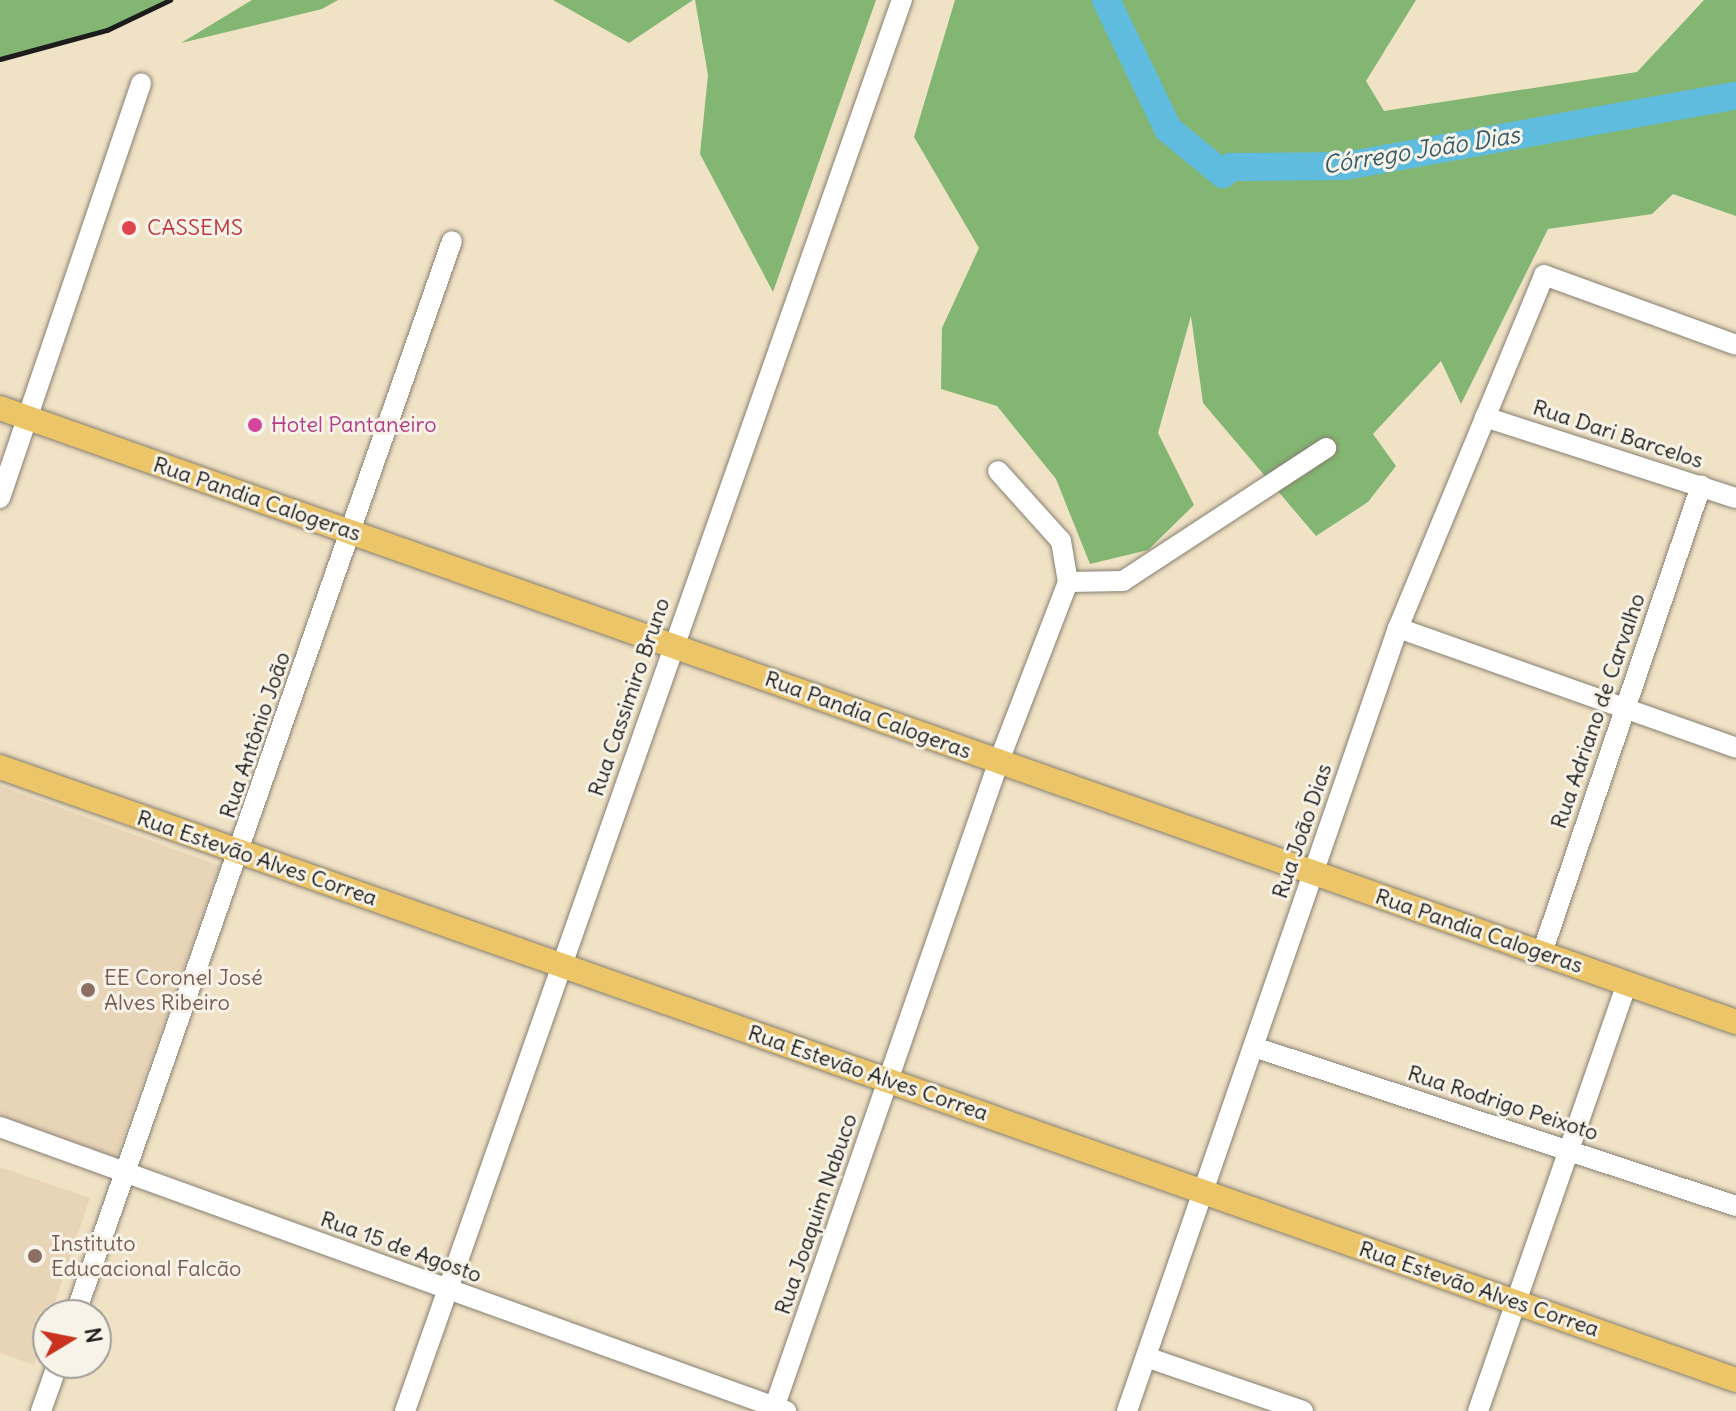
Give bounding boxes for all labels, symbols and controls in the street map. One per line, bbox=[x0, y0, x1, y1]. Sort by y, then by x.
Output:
water label: Córrego João Dias bbox=[1321, 120, 1521, 180]
place label: CASSEMS bbox=[147, 215, 243, 241]
marker: CASSEMS bbox=[118, 217, 140, 239]
street label: Rua Dari Barcelos bbox=[1530, 394, 1706, 474]
place label: Hotel Pantaneiro bbox=[271, 412, 437, 438]
marker: Hotel Pantaneiro bbox=[246, 416, 264, 434]
street label: Rua Pandia Calogeras bbox=[150, 451, 364, 547]
street label: Rua Adriano de Carvalho bbox=[1545, 590, 1651, 832]
street label: Rua Cassimiro Bruno bbox=[583, 594, 675, 800]
street label: Rua Antônio João bbox=[214, 648, 296, 822]
street label: Rua Pandia Calogeras bbox=[761, 665, 975, 765]
street label: Rua João Dias bbox=[1267, 760, 1337, 902]
street label: Rua Estevão Alves Correa bbox=[133, 804, 381, 912]
street label: Rua Pandia Calogeras bbox=[1372, 883, 1586, 979]
place label: EE Coronel José Alves Ribeiro bbox=[104, 964, 263, 1016]
marker: EE Coronel José Alves Ribeiro bbox=[79, 981, 97, 999]
street label: Rua Estevão Alves Correa bbox=[744, 1019, 992, 1127]
street label: Rua Rodrigo Peixoto bbox=[1404, 1060, 1602, 1146]
street label: Rua Joaquim Nabuco bbox=[769, 1110, 863, 1318]
street label: Rua 15 de Agosto bbox=[317, 1206, 485, 1288]
place label: Instituto Educacional Falcão bbox=[51, 1230, 241, 1282]
street label: Rua Estevão Alves Correa bbox=[1355, 1235, 1603, 1343]
marker: Instituto Educacional Falcão bbox=[26, 1247, 44, 1265]
north arrow bbox=[32, 1299, 112, 1379]
text: N bbox=[79, 1325, 109, 1345]

